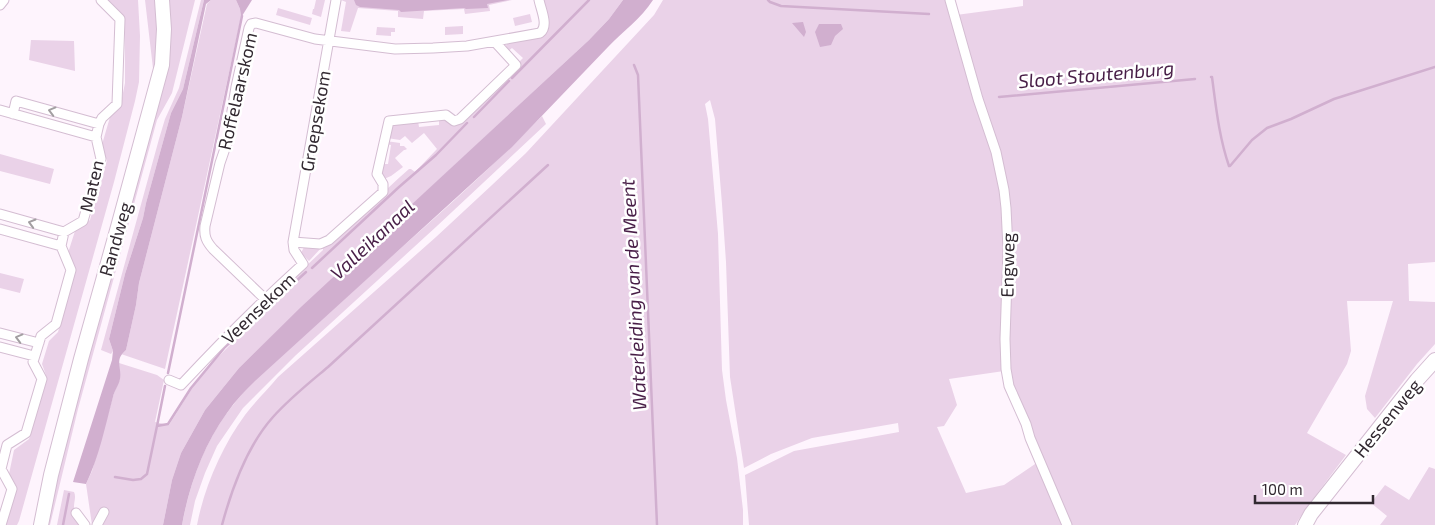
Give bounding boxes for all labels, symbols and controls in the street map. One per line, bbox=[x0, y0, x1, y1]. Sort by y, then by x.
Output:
street label: Roffelaarskom bbox=[213, 30, 261, 152]
water label: Sloot Stoutenburg bbox=[1017, 56, 1175, 92]
street label: Groepsekom bbox=[295, 69, 335, 173]
one-way arrow bbox=[48, 107, 56, 117]
street label: Maten bbox=[74, 158, 108, 214]
water label: Waterleiding van de Meent bbox=[615, 178, 651, 411]
water label: Valleikanaal bbox=[325, 194, 419, 284]
street label: Randweg bbox=[94, 199, 136, 279]
one-way arrow bbox=[29, 219, 37, 229]
street label: Engweg bbox=[995, 232, 1019, 298]
street label: Veensekom bbox=[217, 268, 299, 348]
one-way arrow bbox=[15, 333, 24, 344]
street label: Hessenweg bbox=[1349, 374, 1425, 462]
scale bar bbox=[1255, 472, 1372, 504]
text: 100 m bbox=[1262, 480, 1303, 498]

